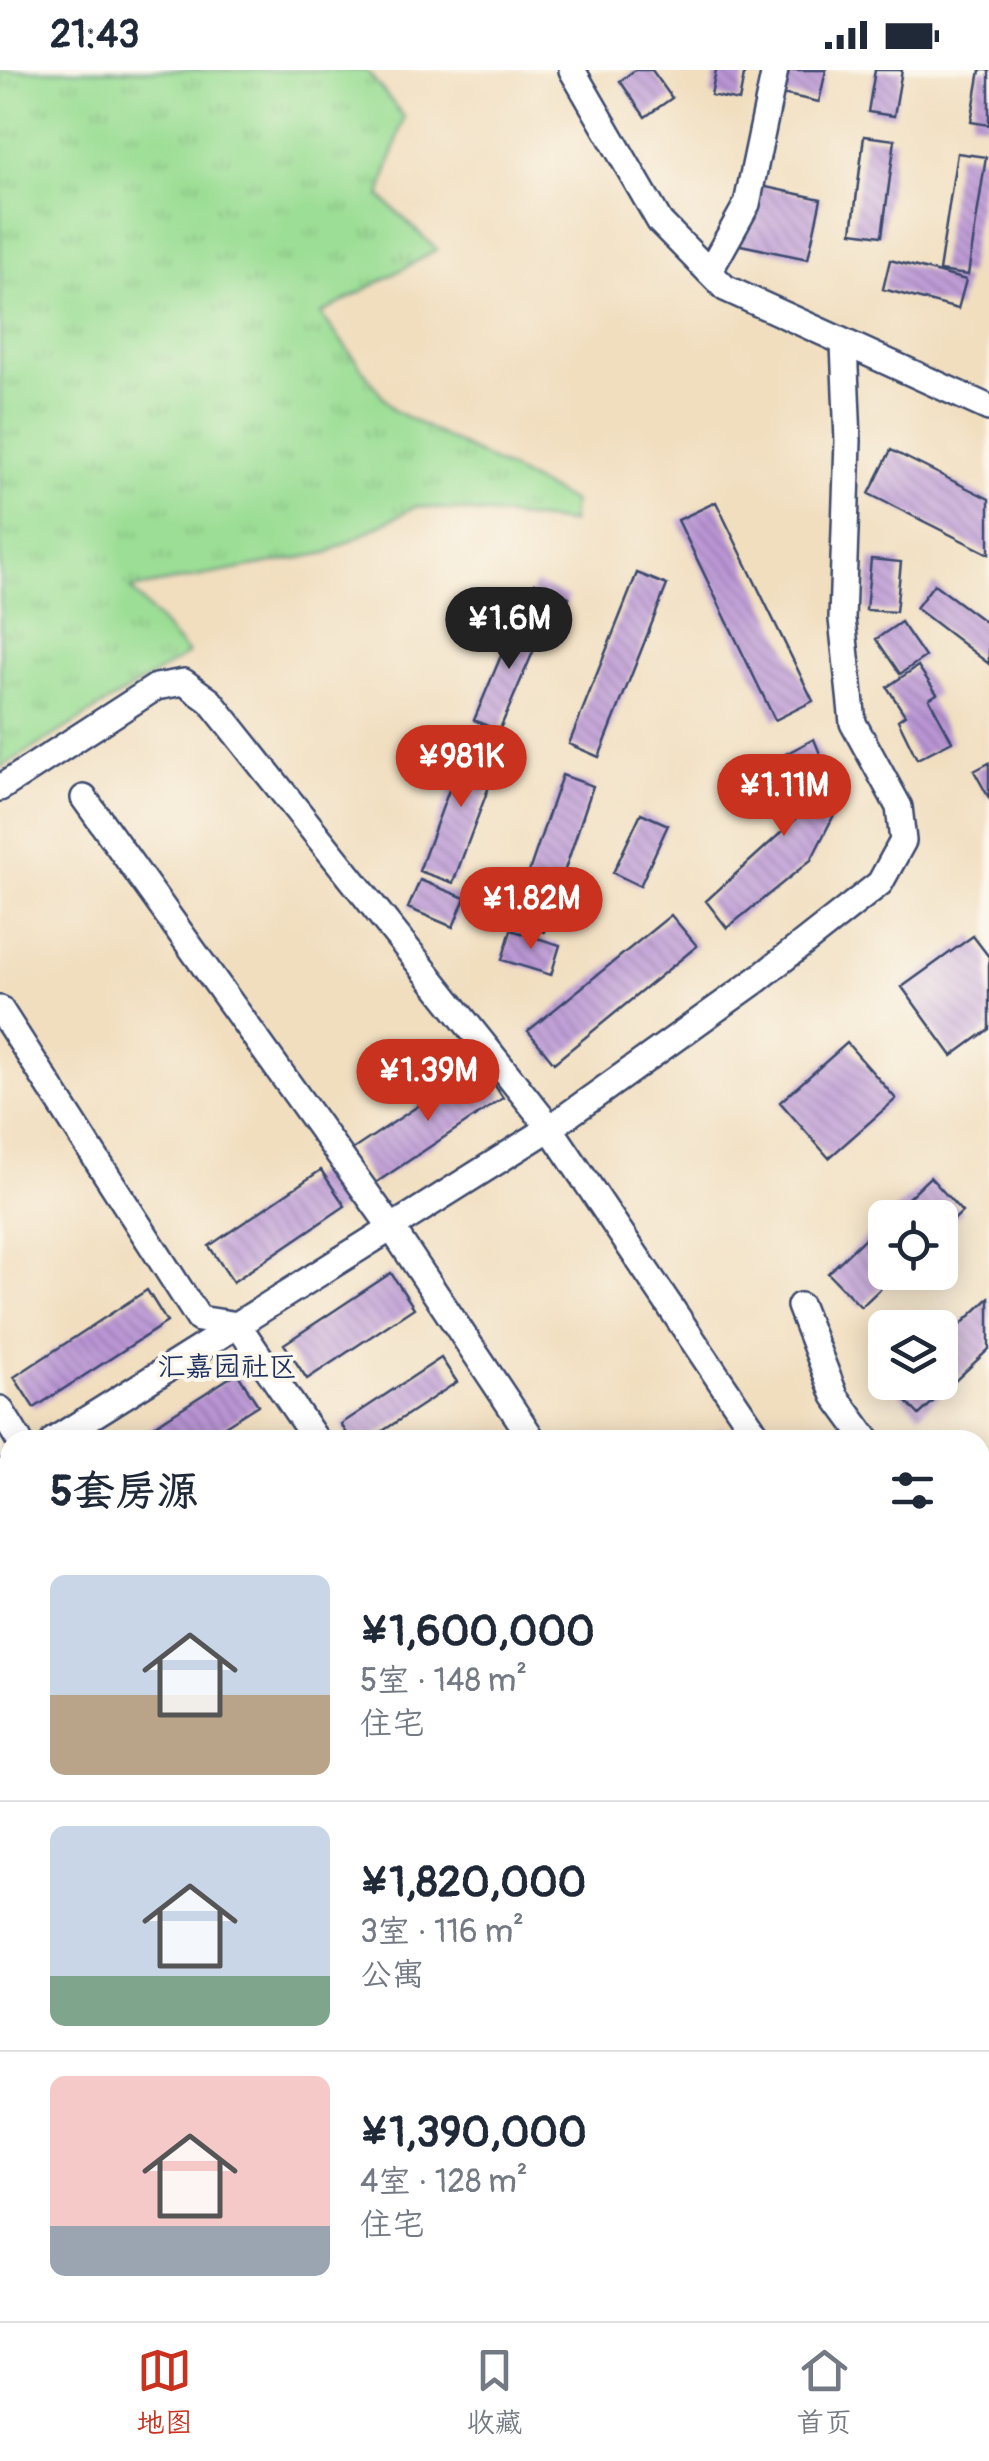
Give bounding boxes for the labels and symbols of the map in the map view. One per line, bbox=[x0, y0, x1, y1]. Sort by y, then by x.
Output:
pin: ¥1.6M bbox=[439, 587, 579, 672]
pin: ¥981K bbox=[391, 725, 531, 810]
pin: ¥1.11M bbox=[703, 754, 865, 839]
pin: ¥1.82M bbox=[450, 867, 612, 952]
pin: ¥1.39M bbox=[347, 1039, 509, 1124]
district label: 汇嘉园社区 bbox=[157, 1350, 297, 1385]

